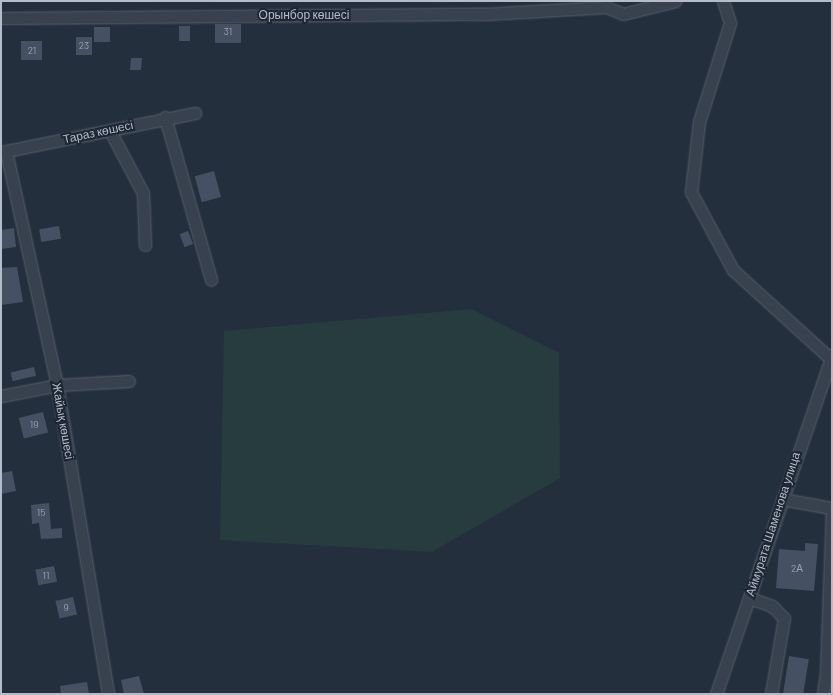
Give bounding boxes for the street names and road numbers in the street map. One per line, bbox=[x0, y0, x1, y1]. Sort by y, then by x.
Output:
street label: Орынбор көшесі bbox=[259, 8, 349, 22]
street label: Тараз көшесі bbox=[62, 118, 134, 146]
street label: Жайық көшесі bbox=[49, 381, 77, 461]
street label: Аймурата Шаменова улица bbox=[743, 450, 803, 598]

